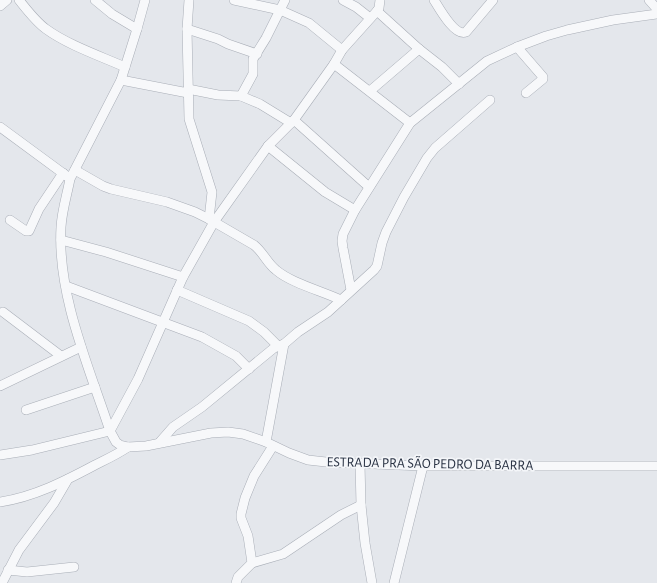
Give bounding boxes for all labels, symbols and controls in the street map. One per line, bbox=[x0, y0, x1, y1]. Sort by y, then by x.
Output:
street label: ESTRADA PRA SÃO PEDRO DA BARRA bbox=[327, 453, 533, 473]

